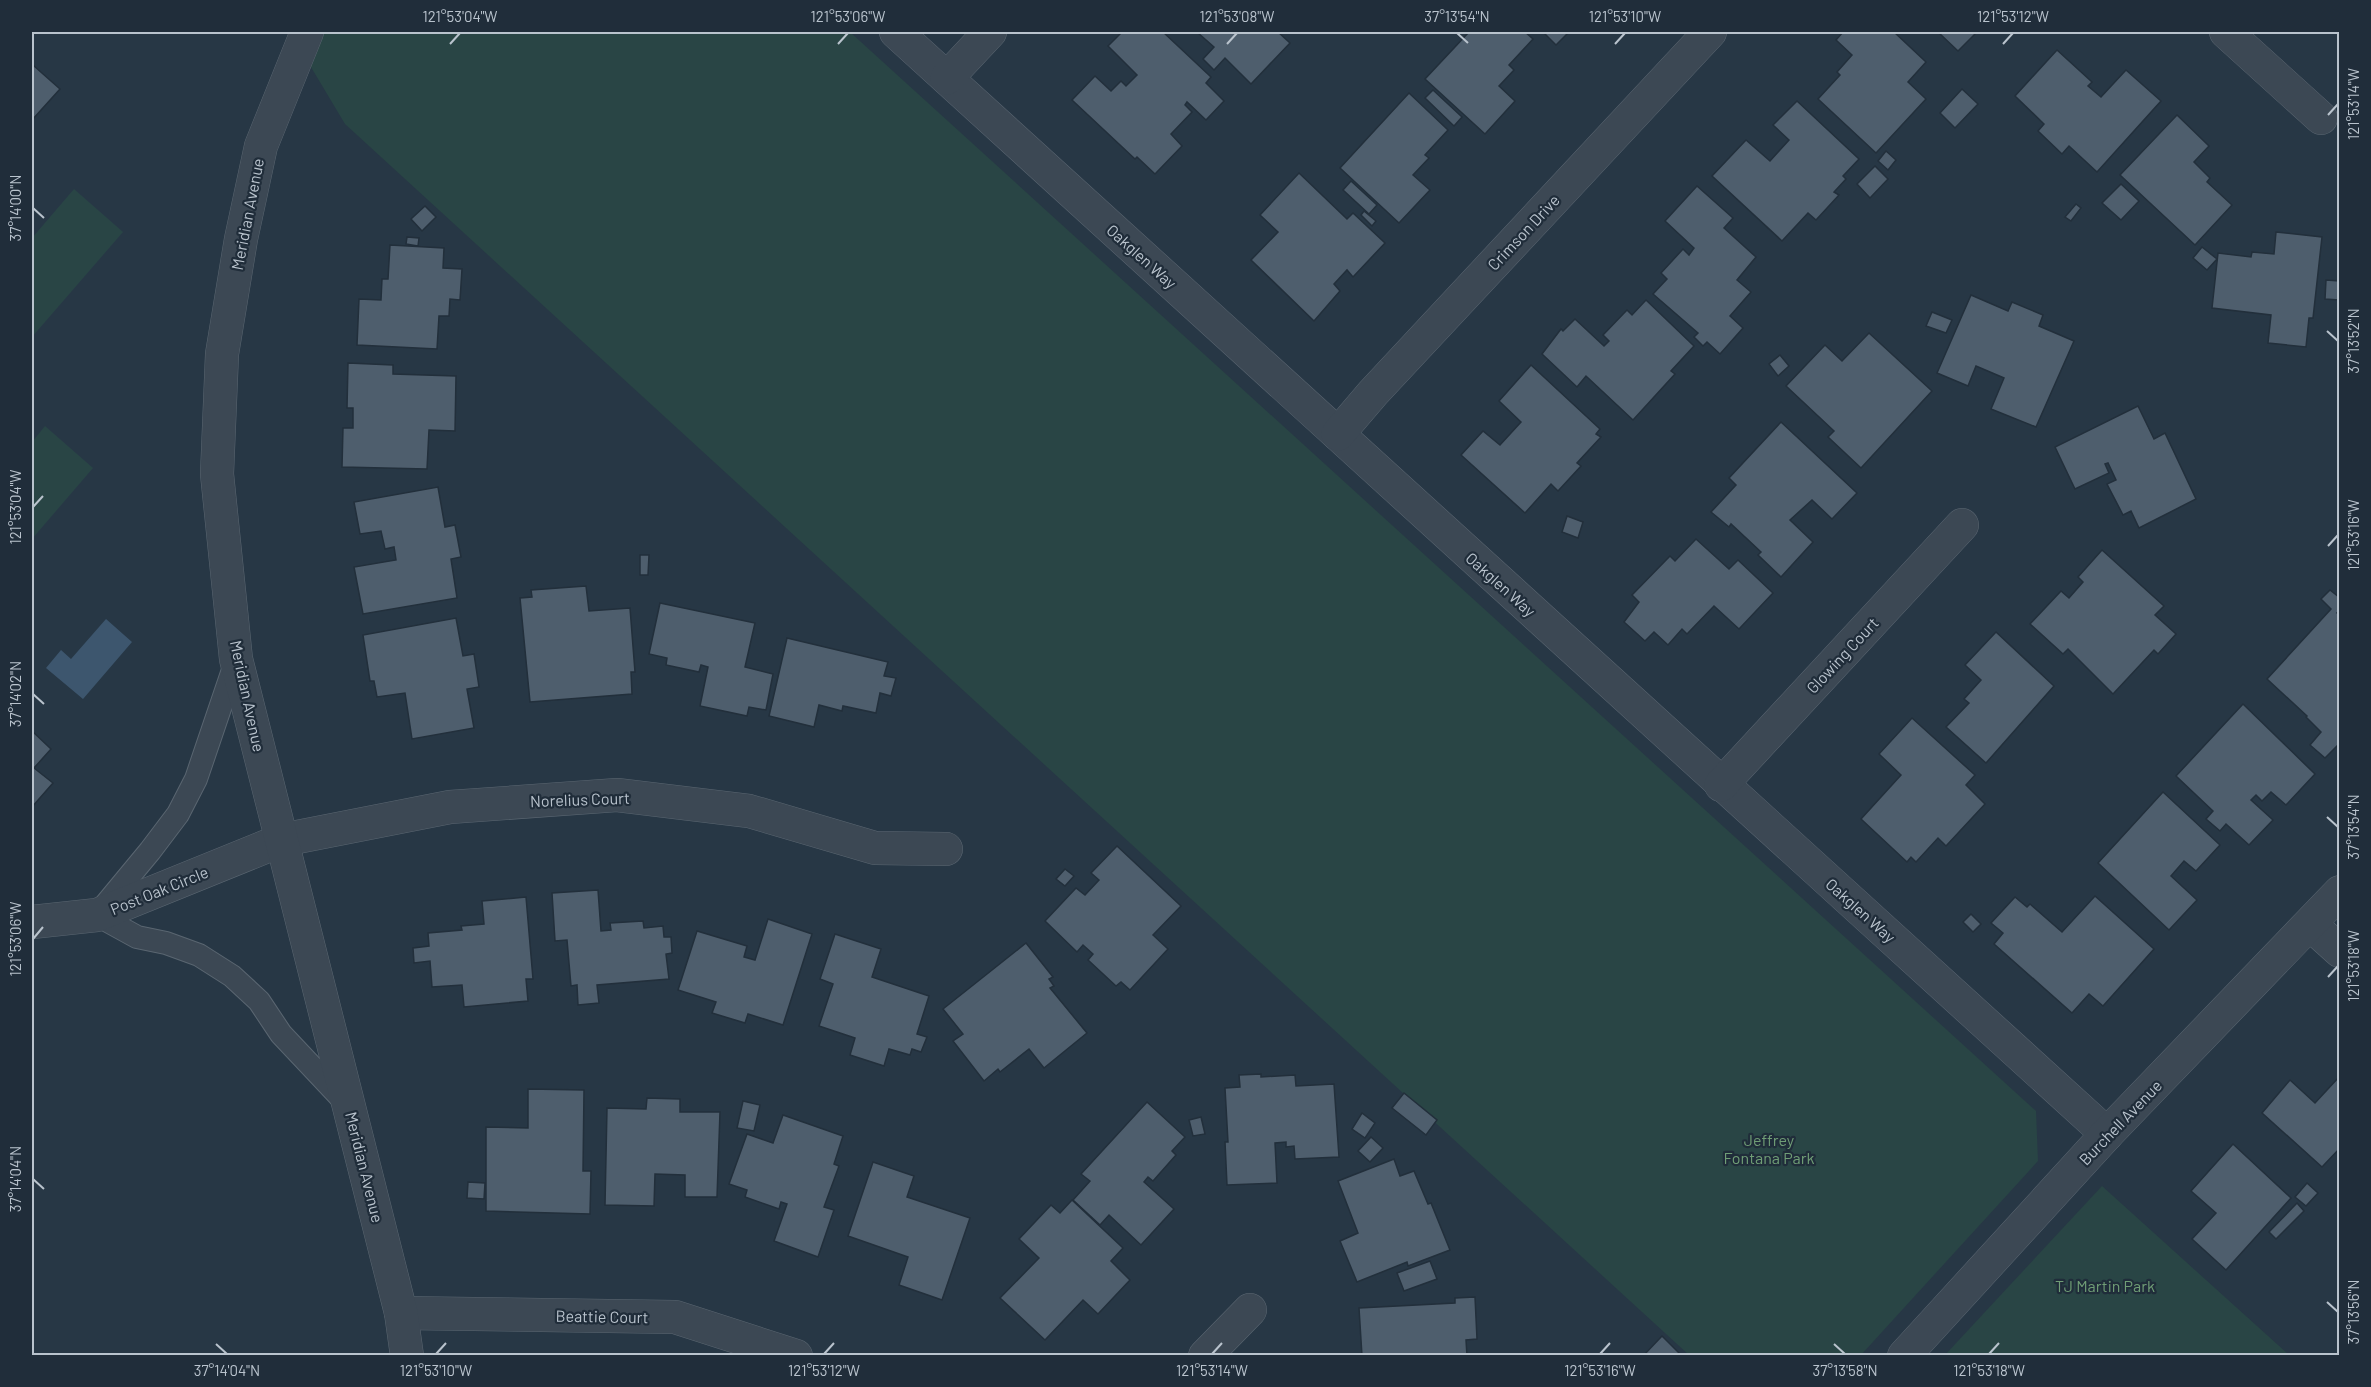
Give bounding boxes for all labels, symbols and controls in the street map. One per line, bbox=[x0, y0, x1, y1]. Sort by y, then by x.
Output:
text: 121°53'04"W bbox=[422, 7, 498, 25]
text: 121°53'06"W bbox=[811, 7, 885, 25]
text: 121°53'08"W bbox=[1200, 7, 1274, 25]
text: 37°13'54"N bbox=[1424, 7, 1490, 25]
text: 121°53'10"W bbox=[1589, 7, 1661, 25]
text: 121°53'12"W bbox=[1977, 7, 2049, 25]
text: 121°53'14"W bbox=[2344, 68, 2362, 140]
street label: Meridian Avenue bbox=[227, 156, 267, 272]
text: 37°14'00"N bbox=[6, 175, 24, 241]
street label: Crimson Drive bbox=[1483, 190, 1563, 274]
street label: Oakglen Way bbox=[1103, 220, 1181, 293]
text: 37°13'52"N bbox=[2344, 308, 2362, 374]
text: 121°53'04"W bbox=[6, 469, 24, 545]
text: 121°53'16"W bbox=[2344, 499, 2362, 571]
street label: Oakglen Way bbox=[1462, 548, 1540, 621]
street label: Glowing Court bbox=[1802, 613, 1882, 697]
street label: Meridian Avenue bbox=[227, 638, 269, 754]
text: 37°14'02"N bbox=[6, 661, 24, 727]
street label: Norelius Court bbox=[530, 788, 630, 810]
text: 37°13'54"N bbox=[2344, 794, 2362, 860]
street label: Post Oak Circle bbox=[107, 862, 211, 918]
street label: Oakglen Way bbox=[1822, 874, 1900, 947]
text: 121°53'06"W bbox=[6, 902, 24, 976]
text: 121°53'18"W bbox=[2344, 930, 2362, 1002]
street label: Burchell Avenue bbox=[2075, 1076, 2165, 1168]
street label: Meridian Avenue bbox=[342, 1110, 388, 1224]
park label: Jeffrey Fontana Park bbox=[1723, 1130, 1815, 1167]
text: 37°14'04"N bbox=[6, 1146, 24, 1212]
park label: TJ Martin Park bbox=[2055, 1276, 2155, 1295]
text: 37°13'56"N bbox=[2344, 1279, 2362, 1345]
street label: Beattie Court bbox=[555, 1306, 649, 1326]
text: 37°14'04"N bbox=[194, 1361, 260, 1379]
text: 121°53'10"W bbox=[400, 1361, 472, 1379]
text: 121°53'12"W bbox=[788, 1361, 860, 1379]
text: 121°53'14"W bbox=[1176, 1361, 1248, 1379]
text: 121°53'16"W bbox=[1564, 1361, 1636, 1379]
text: 37°13'58"N bbox=[1812, 1361, 1878, 1379]
text: 121°53'18"W bbox=[1953, 1361, 2025, 1379]

